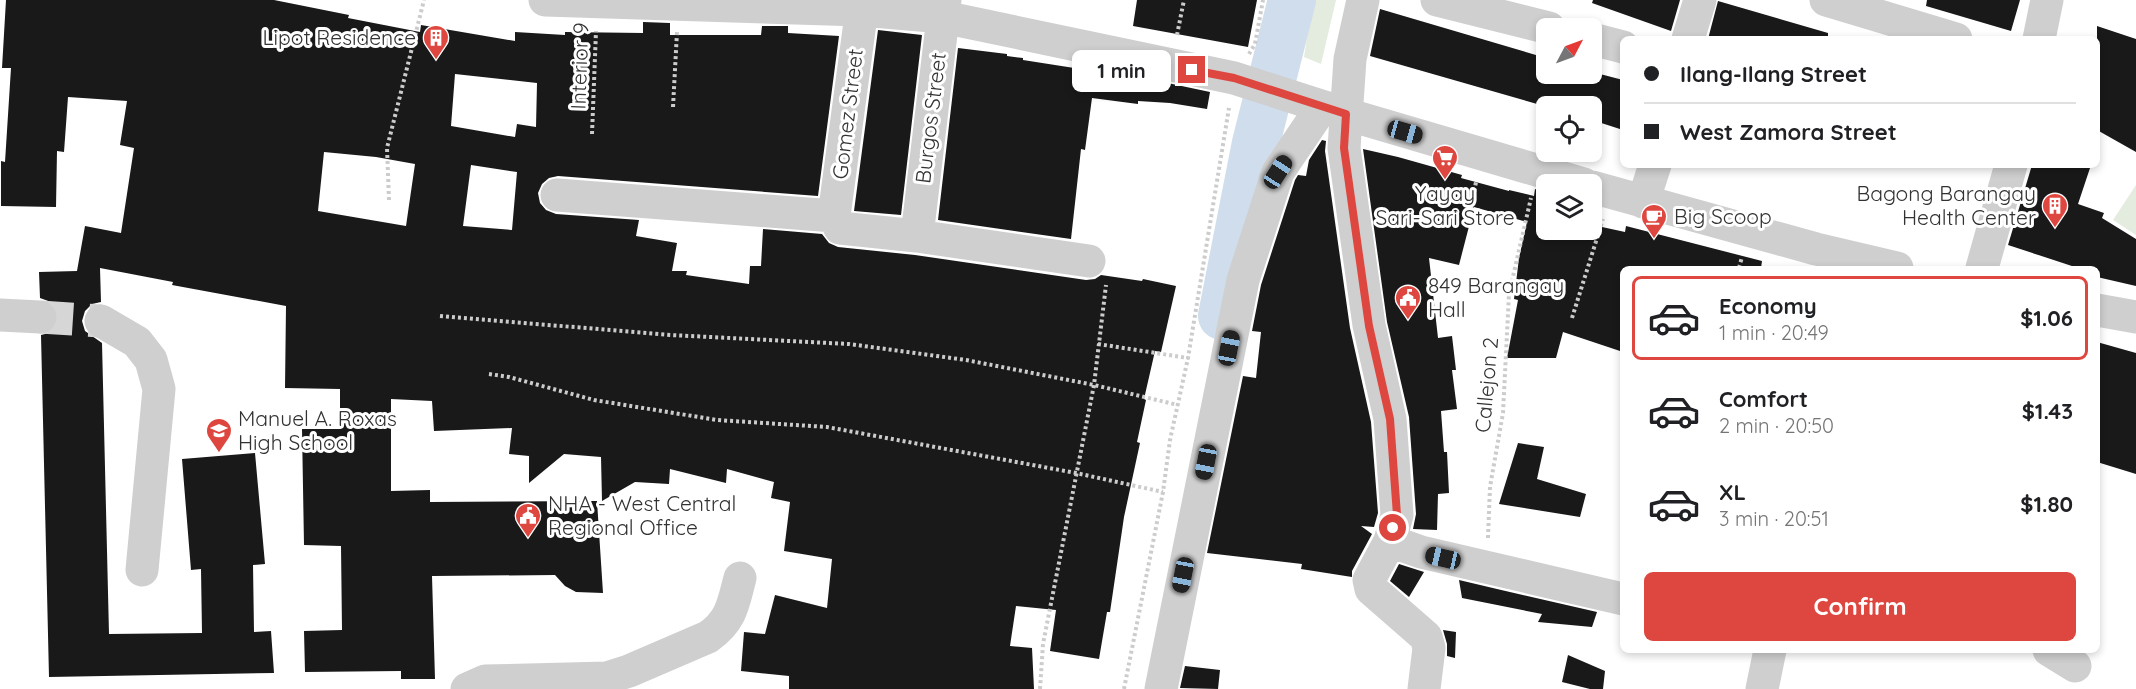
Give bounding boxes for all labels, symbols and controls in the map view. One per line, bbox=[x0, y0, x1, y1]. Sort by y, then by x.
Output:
north arrow bbox=[1536, 18, 1602, 84]
map controls bbox=[1536, 18, 1602, 240]
street label: Interior 9 bbox=[564, 22, 594, 110]
building icon: Lipot Residence bbox=[421, 23, 451, 61]
place label: Lipot Residence bbox=[262, 24, 416, 50]
street label: Gomez Street bbox=[826, 47, 868, 181]
callout: 1 min bbox=[1072, 49, 1171, 91]
street label: Burgos Street bbox=[909, 51, 951, 185]
route end bbox=[1178, 56, 1205, 83]
text: 1 min bbox=[1097, 58, 1146, 83]
text: Ilang-Ilang Street bbox=[1680, 60, 1867, 88]
button: locate bbox=[1536, 96, 1602, 162]
car bbox=[1385, 118, 1425, 146]
text: West Zamora Street bbox=[1680, 118, 1897, 146]
supermarket icon: Yayay Sari-Sari Store bbox=[1430, 143, 1460, 181]
car bbox=[1261, 152, 1295, 192]
button: layers bbox=[1536, 174, 1602, 240]
place label: Yayay Sari-Sari Store bbox=[1375, 180, 1515, 230]
place label: Bagong Barangay Health Center bbox=[1857, 180, 2036, 230]
building icon: Bagong Barangay Health Center bbox=[2040, 191, 2070, 229]
cafe icon: Big Scoop bbox=[1639, 202, 1669, 240]
place label: Big Scoop bbox=[1674, 203, 1772, 229]
place label: 849 Barangay Hall bbox=[1428, 272, 1564, 322]
public building icon: 849 Barangay Hall bbox=[1393, 283, 1423, 321]
icon: car bbox=[1647, 291, 1701, 345]
text: Economy bbox=[1719, 292, 1817, 320]
text: $1.06 bbox=[2020, 304, 2073, 332]
text: 1 min · 20:49 bbox=[1719, 320, 1829, 345]
car bbox=[1217, 329, 1241, 367]
street label: Callejon 2 bbox=[1469, 336, 1503, 434]
icon: car bbox=[1647, 384, 1701, 438]
text: Comfort bbox=[1719, 385, 1808, 413]
text: $1.43 bbox=[2022, 397, 2073, 425]
place label: Manuel A. Roxas High School bbox=[238, 405, 397, 455]
text: 2 min · 20:50 bbox=[1719, 413, 1834, 438]
school or university icon: Manuel A. Roxas High School bbox=[204, 416, 234, 454]
car bbox=[1194, 443, 1218, 481]
icon: car bbox=[1647, 477, 1701, 531]
text: XL bbox=[1719, 478, 1746, 506]
place label: NHA - West Central Regional Office bbox=[548, 490, 736, 540]
text: $1.80 bbox=[2020, 490, 2073, 518]
public building icon: NHA - West Central Regional Office bbox=[513, 501, 543, 539]
text: 3 min · 20:51 bbox=[1719, 506, 1829, 531]
route start bbox=[1379, 514, 1406, 541]
car bbox=[1423, 545, 1463, 571]
car bbox=[1171, 556, 1195, 594]
button: Confirm bbox=[1644, 572, 2076, 641]

